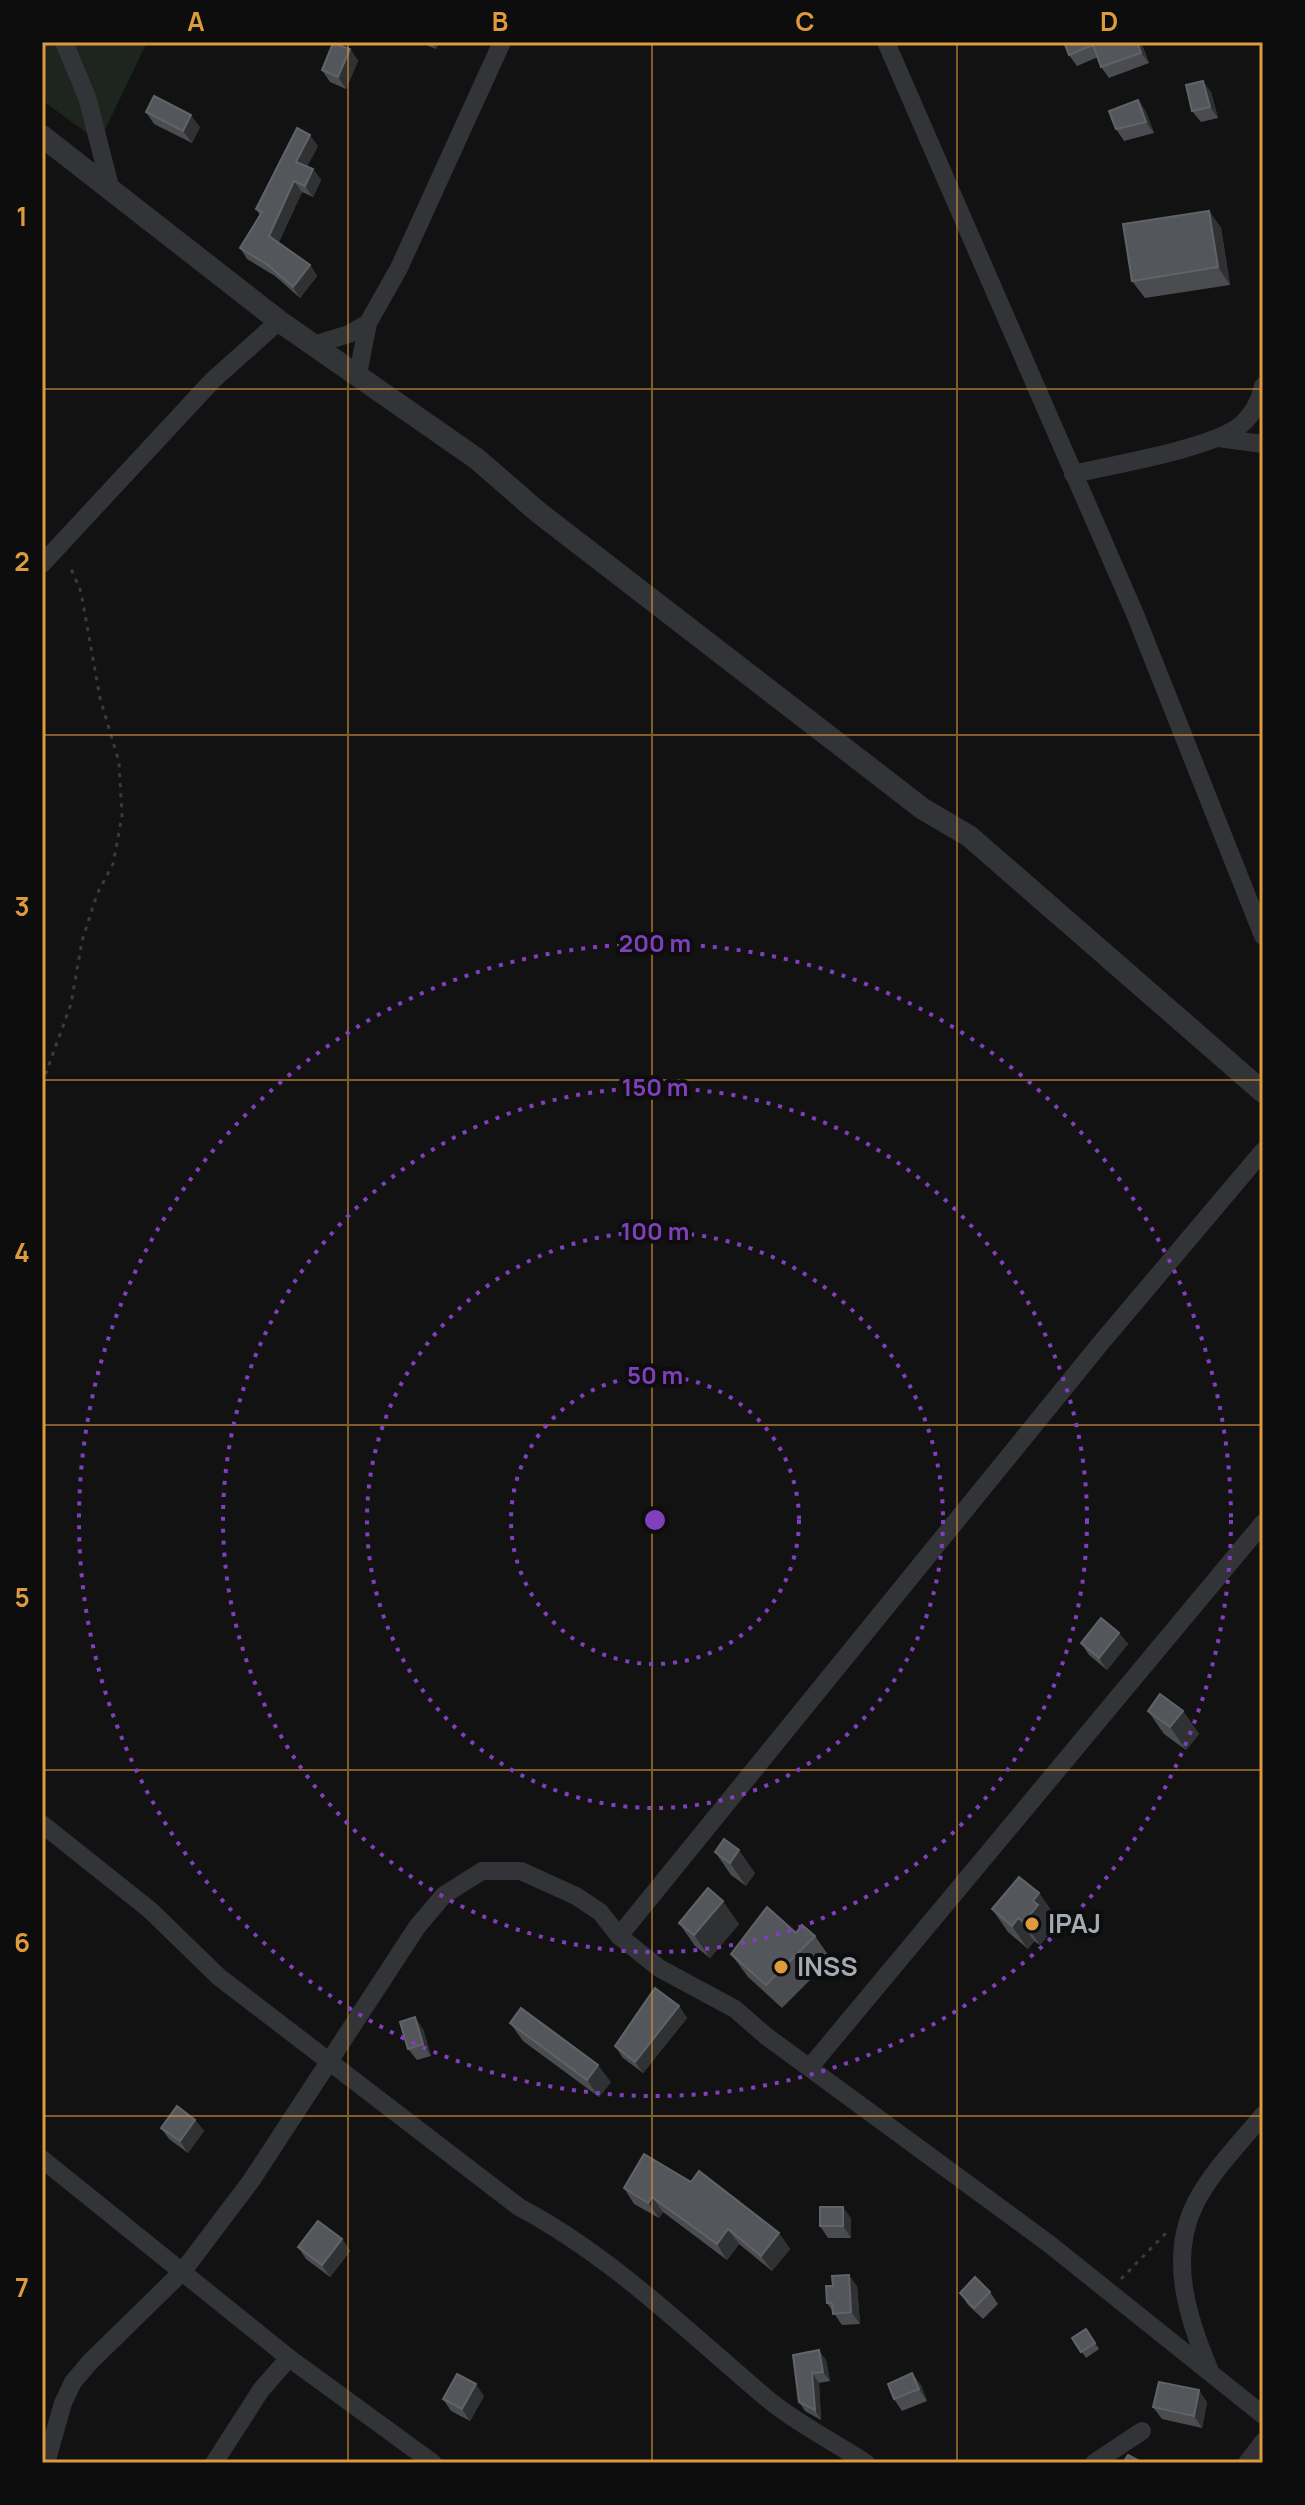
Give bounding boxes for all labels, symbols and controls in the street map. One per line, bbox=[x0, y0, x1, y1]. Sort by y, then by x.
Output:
text: A bbox=[187, 3, 205, 39]
text: B bbox=[492, 3, 508, 39]
text: C bbox=[795, 3, 815, 39]
text: D bbox=[1100, 3, 1118, 39]
text: 1 bbox=[16, 198, 28, 234]
text: 2 bbox=[14, 543, 30, 579]
text: 3 bbox=[14, 888, 30, 924]
text: 200 m bbox=[619, 926, 691, 959]
text: 150 m bbox=[622, 1070, 688, 1103]
text: 100 m bbox=[621, 1214, 689, 1247]
text: 4 bbox=[14, 1234, 30, 1270]
text: 50 m bbox=[627, 1358, 683, 1391]
centre of rings bbox=[641, 1506, 669, 1534]
text: 5 bbox=[14, 1579, 30, 1615]
place label: IPAJ bbox=[1048, 1905, 1101, 1941]
marker: IPAJ bbox=[1023, 1915, 1041, 1933]
text: 6 bbox=[14, 1924, 30, 1960]
place label: INSS bbox=[797, 1948, 858, 1984]
marker: INSS bbox=[772, 1958, 790, 1976]
text: 7 bbox=[15, 2269, 29, 2305]

